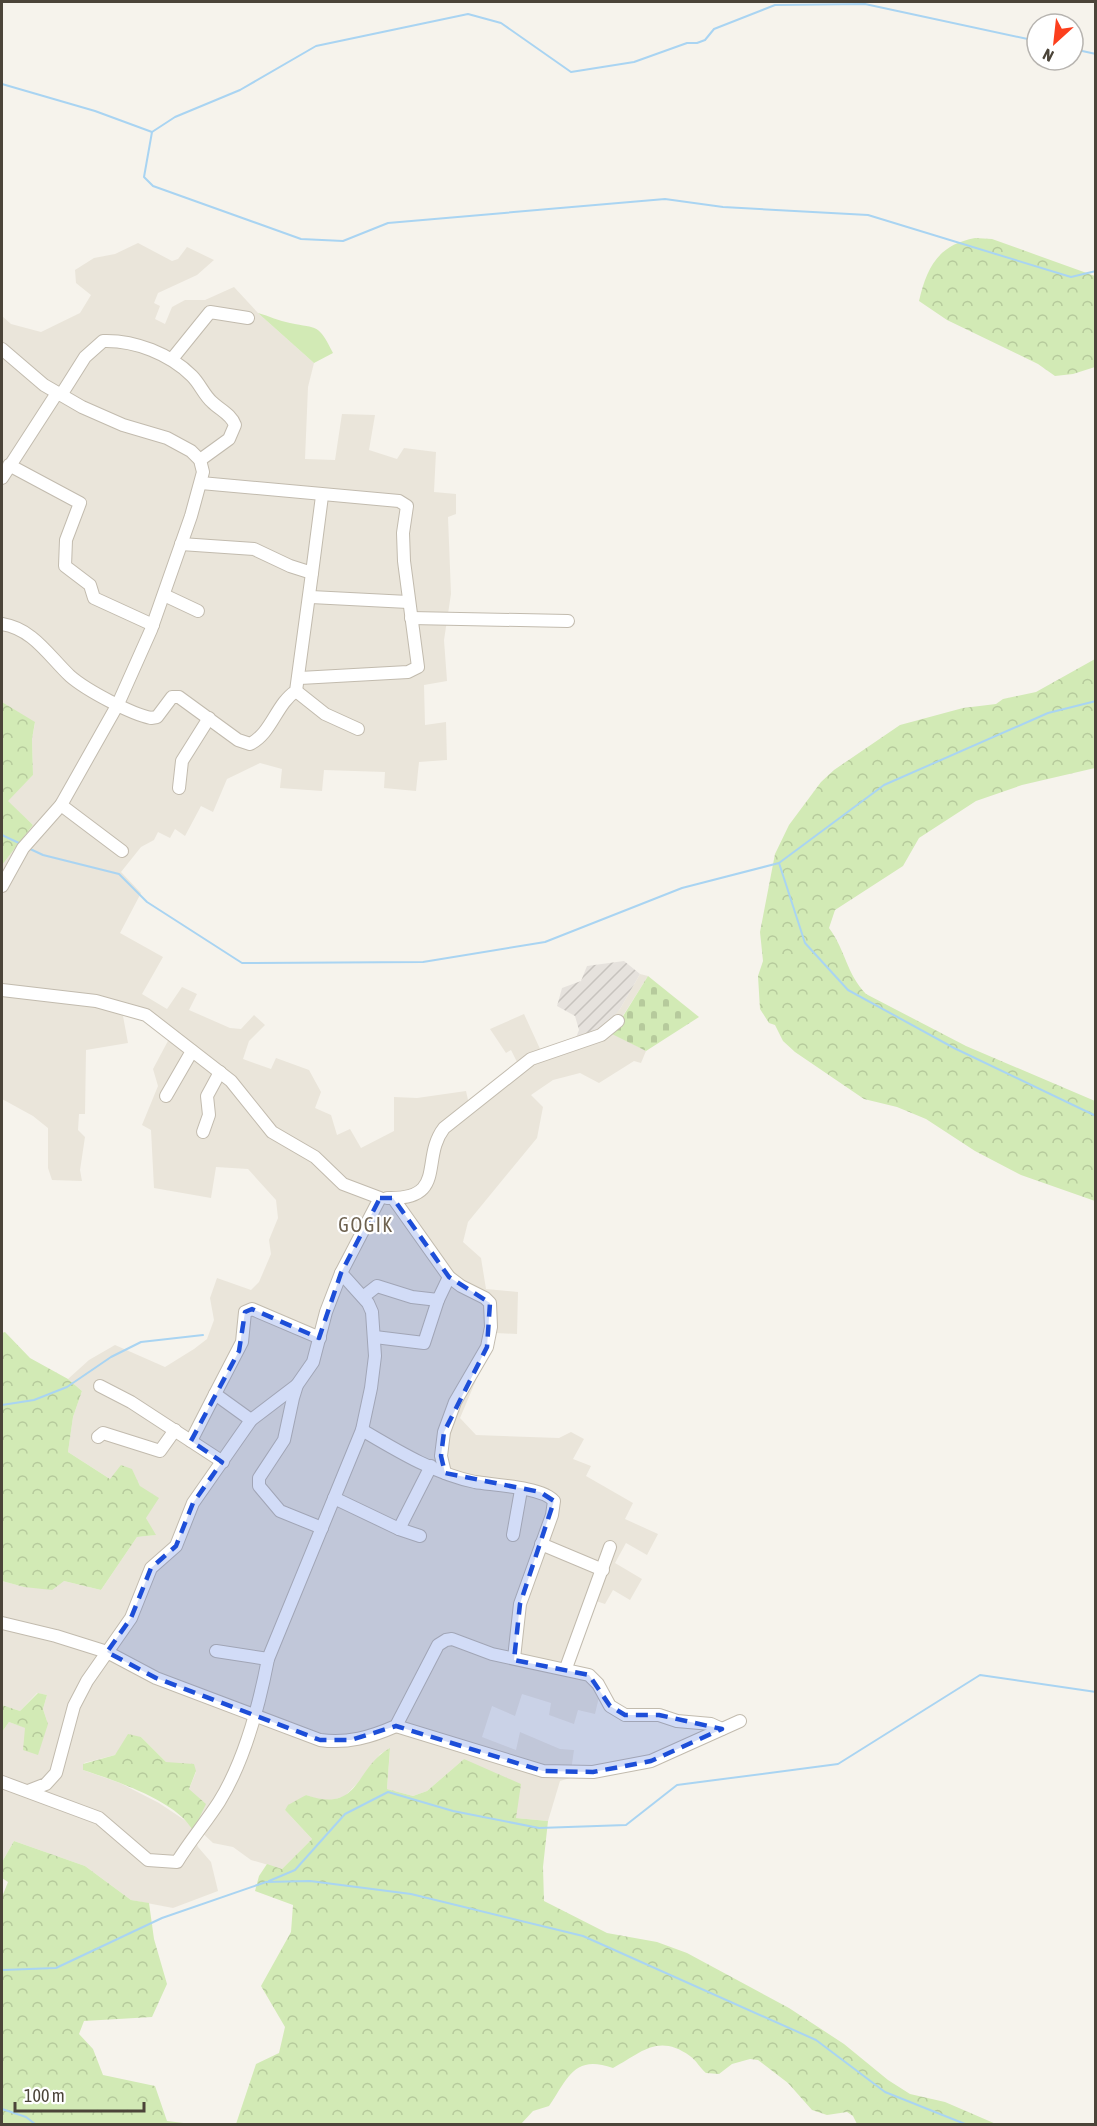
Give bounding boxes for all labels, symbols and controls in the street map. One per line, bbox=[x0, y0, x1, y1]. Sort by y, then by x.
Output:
north arrow bbox=[1025, 12, 1085, 72]
text: N bbox=[1040, 45, 1056, 66]
district label: GOGIK bbox=[338, 1213, 394, 1236]
scale bar bbox=[15, 2075, 144, 2113]
text: 100 m bbox=[24, 2085, 65, 2106]

